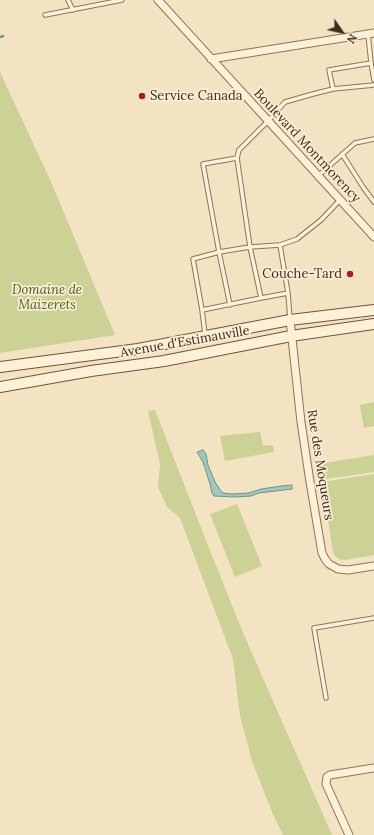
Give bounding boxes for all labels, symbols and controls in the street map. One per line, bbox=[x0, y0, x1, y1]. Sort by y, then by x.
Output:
north arrow bbox=[322, 12, 362, 52]
text: N bbox=[344, 31, 360, 46]
street label: Boulevard Montmorency bbox=[250, 86, 364, 206]
place label: Service Canada bbox=[150, 88, 243, 104]
marker: Service Canada bbox=[137, 91, 147, 101]
place label: Couche-Tard bbox=[262, 266, 342, 282]
marker: Couche-Tard bbox=[345, 269, 355, 279]
park label: Domaine de Maizerets bbox=[12, 282, 82, 313]
street label: Avenue d'Estimauville bbox=[119, 323, 251, 361]
street label: Rue des Moqueurs bbox=[304, 409, 336, 521]

